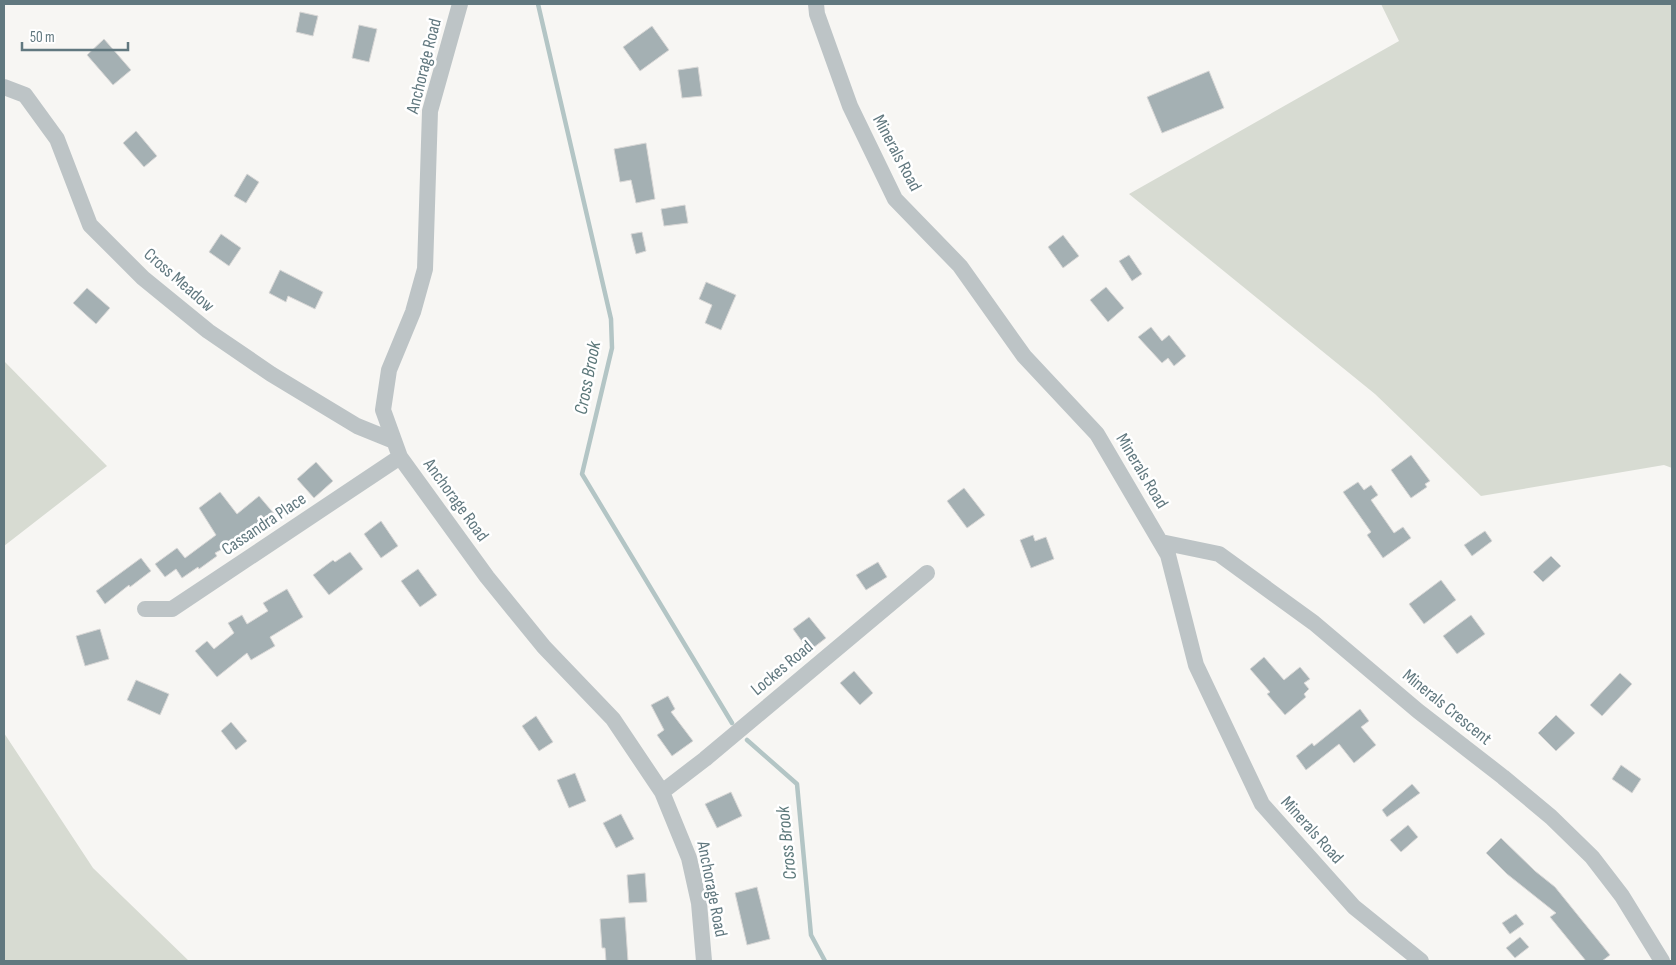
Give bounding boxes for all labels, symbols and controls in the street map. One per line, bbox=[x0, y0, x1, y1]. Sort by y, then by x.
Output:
street label: Anchorage Road bbox=[402, 16, 446, 117]
scale bar bbox=[22, 20, 129, 52]
text: 50 m bbox=[30, 28, 55, 47]
street label: Minerals Road bbox=[868, 111, 926, 195]
street label: Cross Meadow bbox=[139, 244, 219, 316]
water label: Cross Brook bbox=[570, 339, 607, 416]
street label: Minerals Road bbox=[1112, 430, 1172, 512]
street label: Anchorage Road bbox=[418, 454, 493, 545]
street label: Cassandra Place bbox=[218, 488, 310, 560]
street label: Lockes Road bbox=[747, 636, 817, 700]
street label: Minerals Crescent bbox=[1398, 665, 1496, 750]
street label: Minerals Road bbox=[1276, 792, 1348, 868]
water label: Cross Brook bbox=[772, 804, 802, 881]
street label: Anchorage Road bbox=[692, 838, 732, 939]

